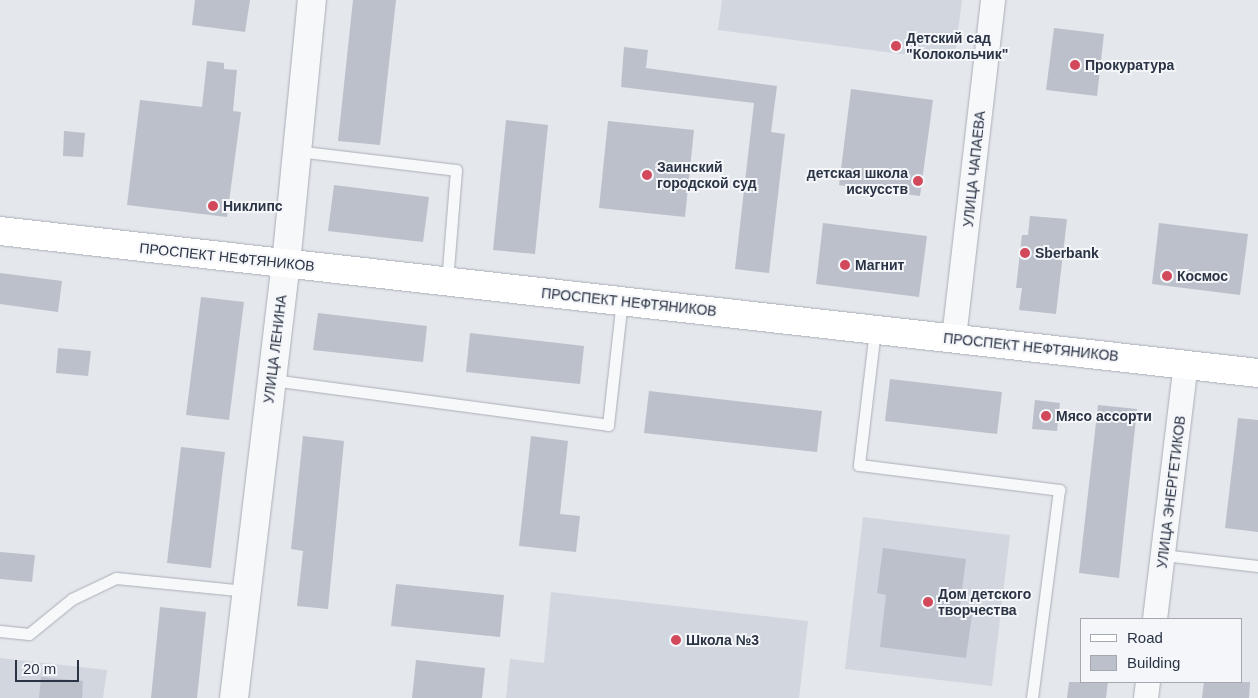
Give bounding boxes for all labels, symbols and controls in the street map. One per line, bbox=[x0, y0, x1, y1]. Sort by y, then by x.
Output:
place label: Детский сад "Колокольчик" bbox=[906, 30, 1008, 62]
marker: Детский сад "Колокольчик" bbox=[890, 40, 902, 52]
place label: Прокуратура bbox=[1085, 57, 1174, 73]
marker: Прокуратура bbox=[1069, 59, 1081, 71]
street label: УЛИЦА ЧАПАЕВА bbox=[960, 110, 988, 228]
place label: Заинский городской суд bbox=[657, 159, 757, 192]
place label: детская школа искусств bbox=[807, 165, 908, 198]
marker: Заинский городской суд bbox=[641, 169, 653, 181]
marker: детская школа искусств bbox=[912, 175, 924, 187]
place label: Никлипс bbox=[223, 198, 283, 214]
marker: Никлипс bbox=[207, 200, 219, 212]
street label: ПРОСПЕКТ НЕФТЯНИКОВ bbox=[139, 239, 315, 275]
place label: Sberbank bbox=[1035, 245, 1099, 261]
marker: Sberbank bbox=[1019, 247, 1031, 259]
place label: Магнит bbox=[855, 257, 904, 273]
marker: Магнит bbox=[839, 259, 851, 271]
place label: Космос bbox=[1177, 268, 1228, 284]
marker: Космос bbox=[1161, 270, 1173, 282]
street label: ПРОСПЕКТ НЕФТЯНИКОВ bbox=[541, 284, 717, 320]
street label: УЛИЦА ЛЕНИНА bbox=[260, 294, 290, 404]
street label: ПРОСПЕКТ НЕФТЯНИКОВ bbox=[943, 329, 1119, 365]
place label: Мясо ассорти bbox=[1056, 408, 1152, 424]
marker: Мясо ассорти bbox=[1040, 410, 1052, 422]
street label: УЛИЦА ЭНЕРГЕТИКОВ bbox=[1153, 415, 1189, 569]
place label: Дом детского творчества bbox=[938, 586, 1031, 618]
marker: Дом детского творчества bbox=[922, 596, 934, 608]
legend bbox=[1080, 618, 1243, 683]
text: Road bbox=[1127, 629, 1163, 646]
place label: Школа №3 bbox=[686, 632, 759, 648]
marker: Школа №3 bbox=[670, 634, 682, 646]
scale bar bbox=[18, 650, 81, 682]
text: Building bbox=[1127, 654, 1180, 671]
text: 20 m bbox=[23, 660, 56, 677]

